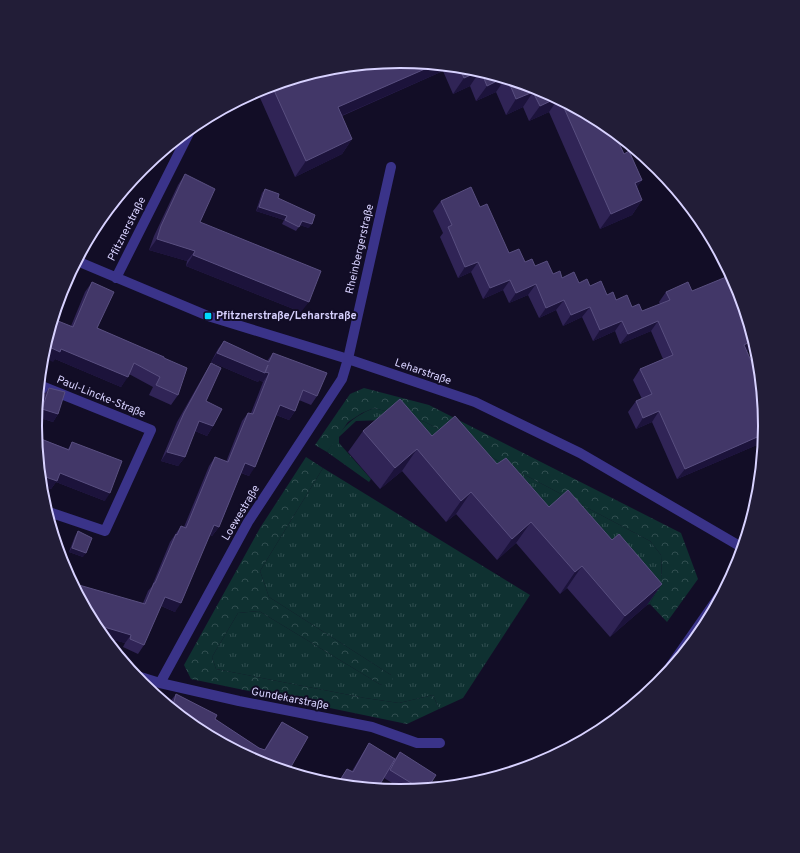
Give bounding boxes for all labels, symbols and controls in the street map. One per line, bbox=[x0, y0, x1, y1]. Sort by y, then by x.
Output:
street label: Pfitznerstraße bbox=[105, 194, 149, 263]
street label: Rheinbergerstraße bbox=[343, 203, 377, 295]
place label: Pfitznerstraße/Leharstraße bbox=[216, 309, 357, 323]
marker: Pfitznerstraße/Leharstraße bbox=[203, 311, 213, 321]
street label: Leharstraße bbox=[393, 356, 453, 388]
street label: Paul-Lincke-Straße bbox=[55, 373, 147, 421]
street label: Loewestraße bbox=[219, 483, 263, 543]
street label: Gundekarstraße bbox=[250, 685, 330, 713]

